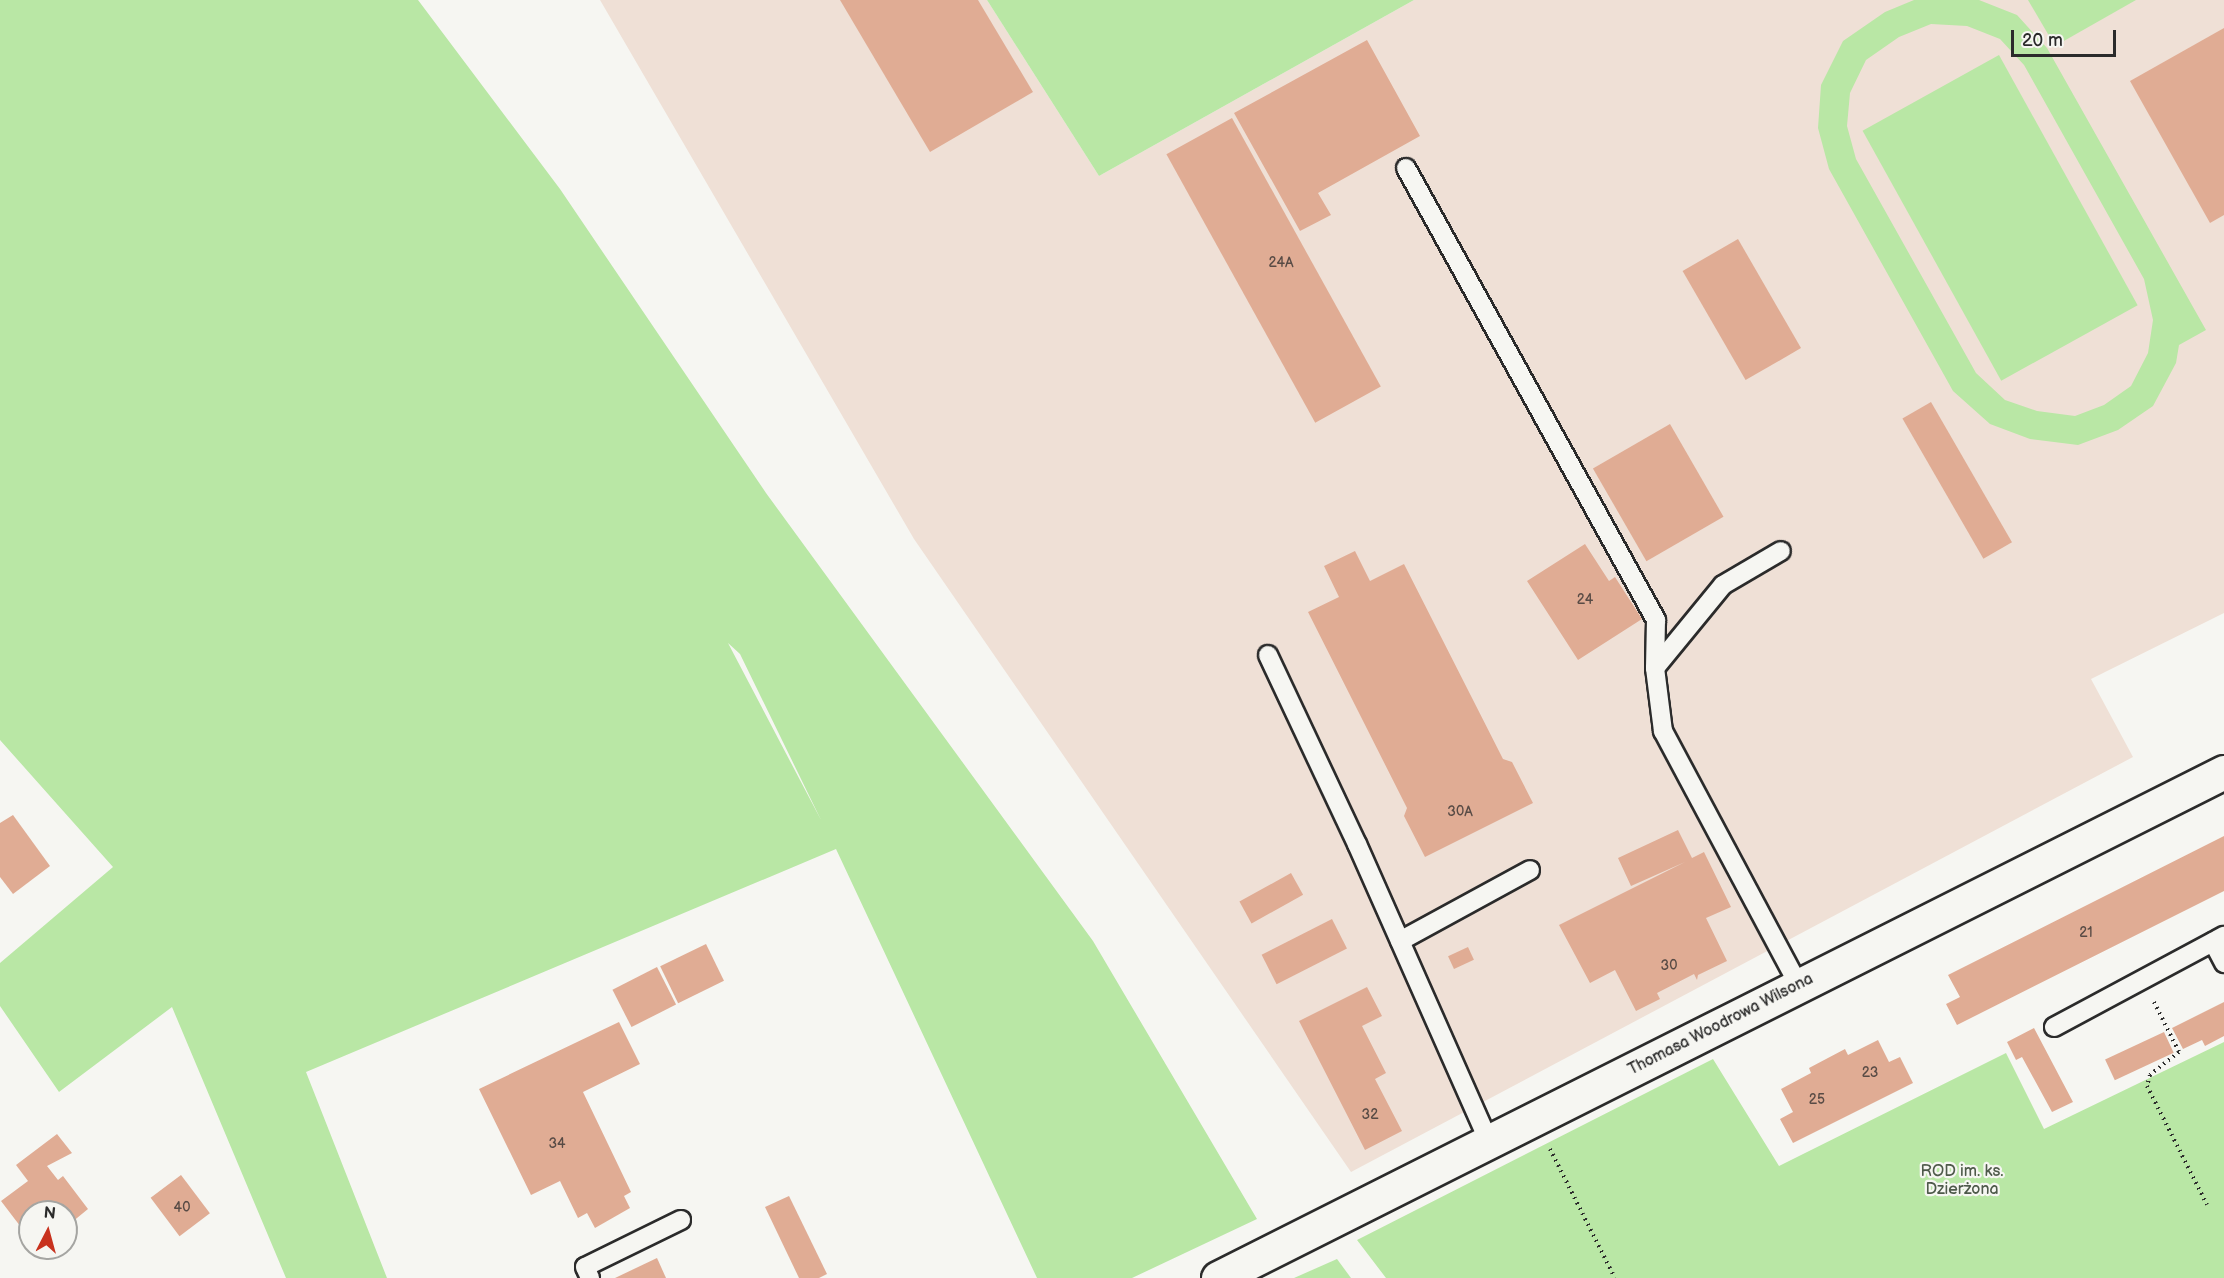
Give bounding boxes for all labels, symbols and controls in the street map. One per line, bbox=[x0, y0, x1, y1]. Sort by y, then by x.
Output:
scale bar bbox=[2014, 18, 2119, 56]
text: 20 m bbox=[2022, 30, 2063, 51]
house number: 24A bbox=[1268, 255, 1294, 271]
house number: 24 bbox=[1577, 592, 1593, 608]
house number: 30A bbox=[1447, 804, 1473, 820]
house number: 21 bbox=[2079, 925, 2093, 941]
house number: 30 bbox=[1661, 958, 1677, 974]
street label: Thomasa Woodrowa Wilsona bbox=[1625, 970, 1817, 1080]
house number: 23 bbox=[1862, 1065, 1878, 1081]
house number: 25 bbox=[1809, 1092, 1825, 1108]
house number: 32 bbox=[1362, 1107, 1378, 1123]
house number: 34 bbox=[548, 1136, 566, 1152]
park label: ROD im. ks. Dzierżona bbox=[1921, 1162, 2003, 1200]
north arrow bbox=[18, 1200, 78, 1260]
house number: 40 bbox=[174, 1200, 190, 1216]
text: N bbox=[43, 1204, 57, 1224]

